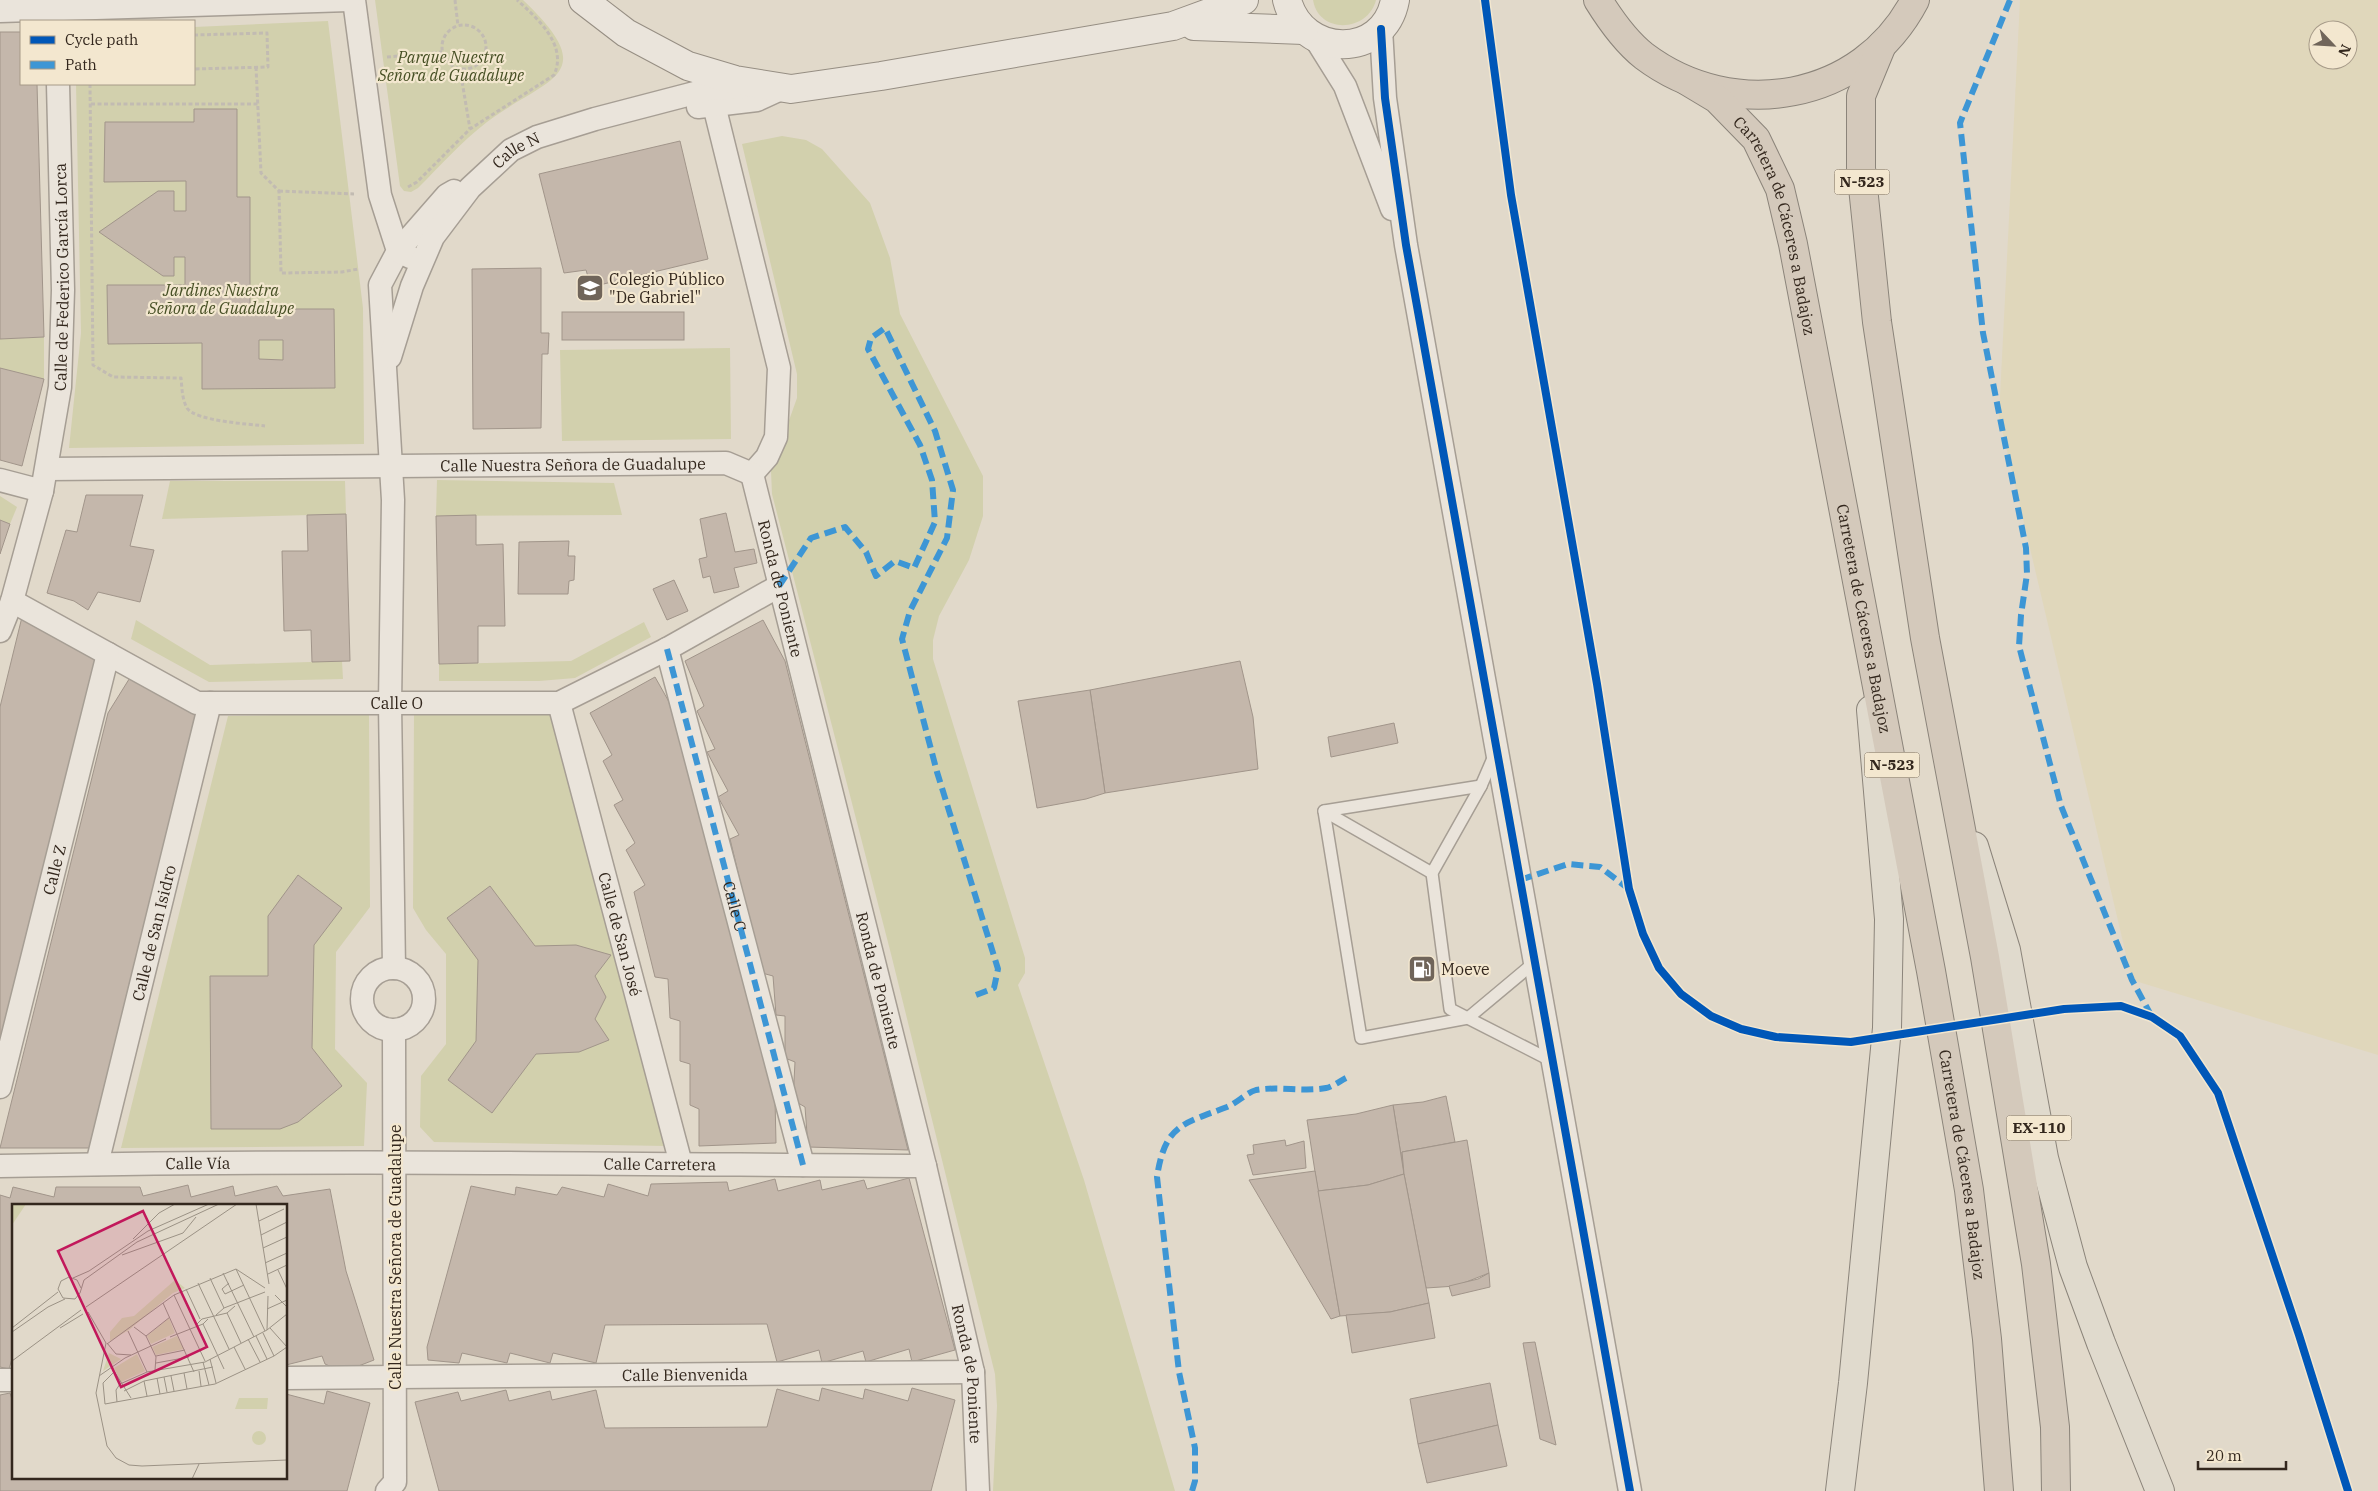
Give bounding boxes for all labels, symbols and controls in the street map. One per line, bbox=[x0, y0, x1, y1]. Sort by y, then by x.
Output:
legend bbox=[20, 20, 195, 85]
north arrow bbox=[2308, 20, 2358, 70]
text: Cycle path bbox=[65, 30, 138, 49]
text: N bbox=[2334, 42, 2355, 59]
park label: Parque Nuestra Señora de Guadalupe bbox=[377, 47, 524, 85]
text: Path bbox=[65, 55, 97, 74]
street label: Carretera de Cáceres a Badajoz bbox=[1729, 112, 1820, 337]
street label: Calle N bbox=[488, 127, 543, 173]
street label: Calle de Federico García Lorca bbox=[50, 162, 73, 391]
road number: N-523 bbox=[1834, 170, 1890, 194]
place label: Colegio Público "De Gabriel" bbox=[609, 269, 725, 307]
school or university icon: Colegio Público "De Gabriel" bbox=[575, 273, 605, 303]
park label: Jardines Nuestra Señora de Guadalupe bbox=[147, 280, 294, 318]
street label: Calle Nuestra Señora de Guadalupe bbox=[440, 453, 706, 476]
street label: Carretera de Cáceres a Badajoz bbox=[1833, 502, 1896, 735]
street label: Ronda de Poniente bbox=[754, 518, 807, 659]
street label: Calle O bbox=[371, 693, 423, 713]
road number: N-523 bbox=[1864, 752, 1920, 778]
street label: Calle Z bbox=[38, 842, 70, 897]
street label: Calle de San Isidro bbox=[127, 863, 180, 1003]
street label: Calle de San José bbox=[594, 870, 646, 998]
street label: Calle C bbox=[719, 879, 751, 934]
street label: Ronda de Poniente bbox=[852, 910, 905, 1051]
fuel station icon: Moeve bbox=[1407, 954, 1437, 984]
place label: Moeve bbox=[1441, 959, 1490, 979]
street label: Carretera de Cáceres a Badajoz bbox=[1935, 1048, 1990, 1281]
road number: EX-110 bbox=[2006, 1116, 2072, 1140]
street label: Calle Nuestra Señora de Guadalupe bbox=[385, 1124, 405, 1390]
street label: Calle Vía bbox=[165, 1153, 231, 1173]
street label: Calle Carretera bbox=[603, 1153, 717, 1174]
inset map bbox=[12, 1204, 288, 1478]
street label: Ronda de Poniente bbox=[948, 1302, 986, 1444]
street label: Calle Bienvenida bbox=[622, 1364, 748, 1385]
scale bar bbox=[2198, 1438, 2286, 1470]
text: 20 m bbox=[2206, 1446, 2242, 1465]

